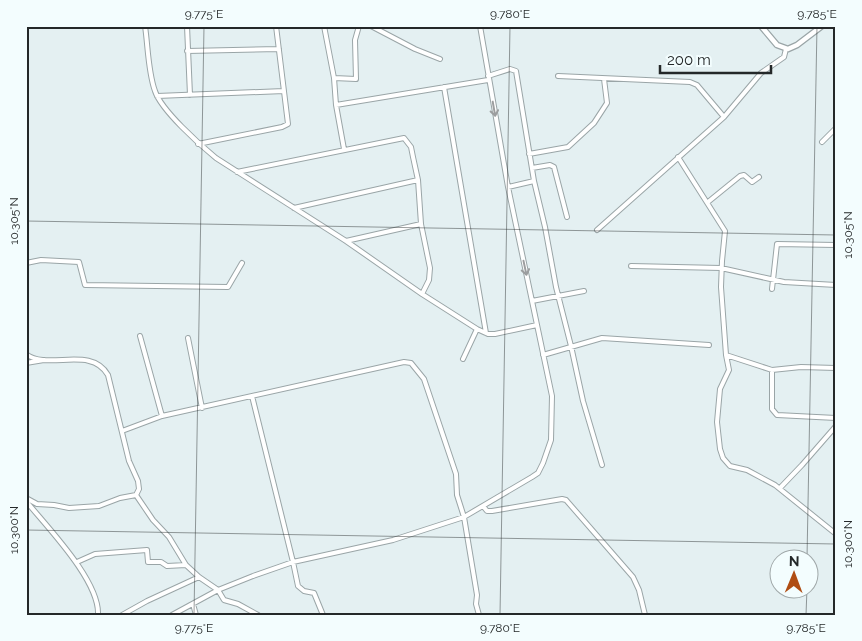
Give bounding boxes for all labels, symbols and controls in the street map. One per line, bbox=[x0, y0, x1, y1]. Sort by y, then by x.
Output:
text: 9.775°E bbox=[185, 7, 223, 21]
text: 9.780°E bbox=[490, 7, 530, 21]
text: 9.785°E bbox=[797, 7, 837, 21]
scale bar bbox=[660, 42, 771, 74]
text: 200 m bbox=[667, 51, 711, 69]
one-way arrow bbox=[489, 101, 499, 117]
text: 10.305°N bbox=[7, 197, 21, 245]
text: 10.305°N bbox=[841, 211, 855, 259]
one-way arrow bbox=[521, 260, 530, 276]
text: 10.300°N bbox=[7, 506, 21, 554]
text: 10.300°N bbox=[841, 520, 855, 568]
north arrow bbox=[770, 548, 820, 598]
text: N bbox=[789, 553, 800, 569]
text: 9.775°E bbox=[175, 621, 213, 635]
text: 9.780°E bbox=[480, 621, 520, 635]
text: 9.785°E bbox=[786, 621, 826, 635]

